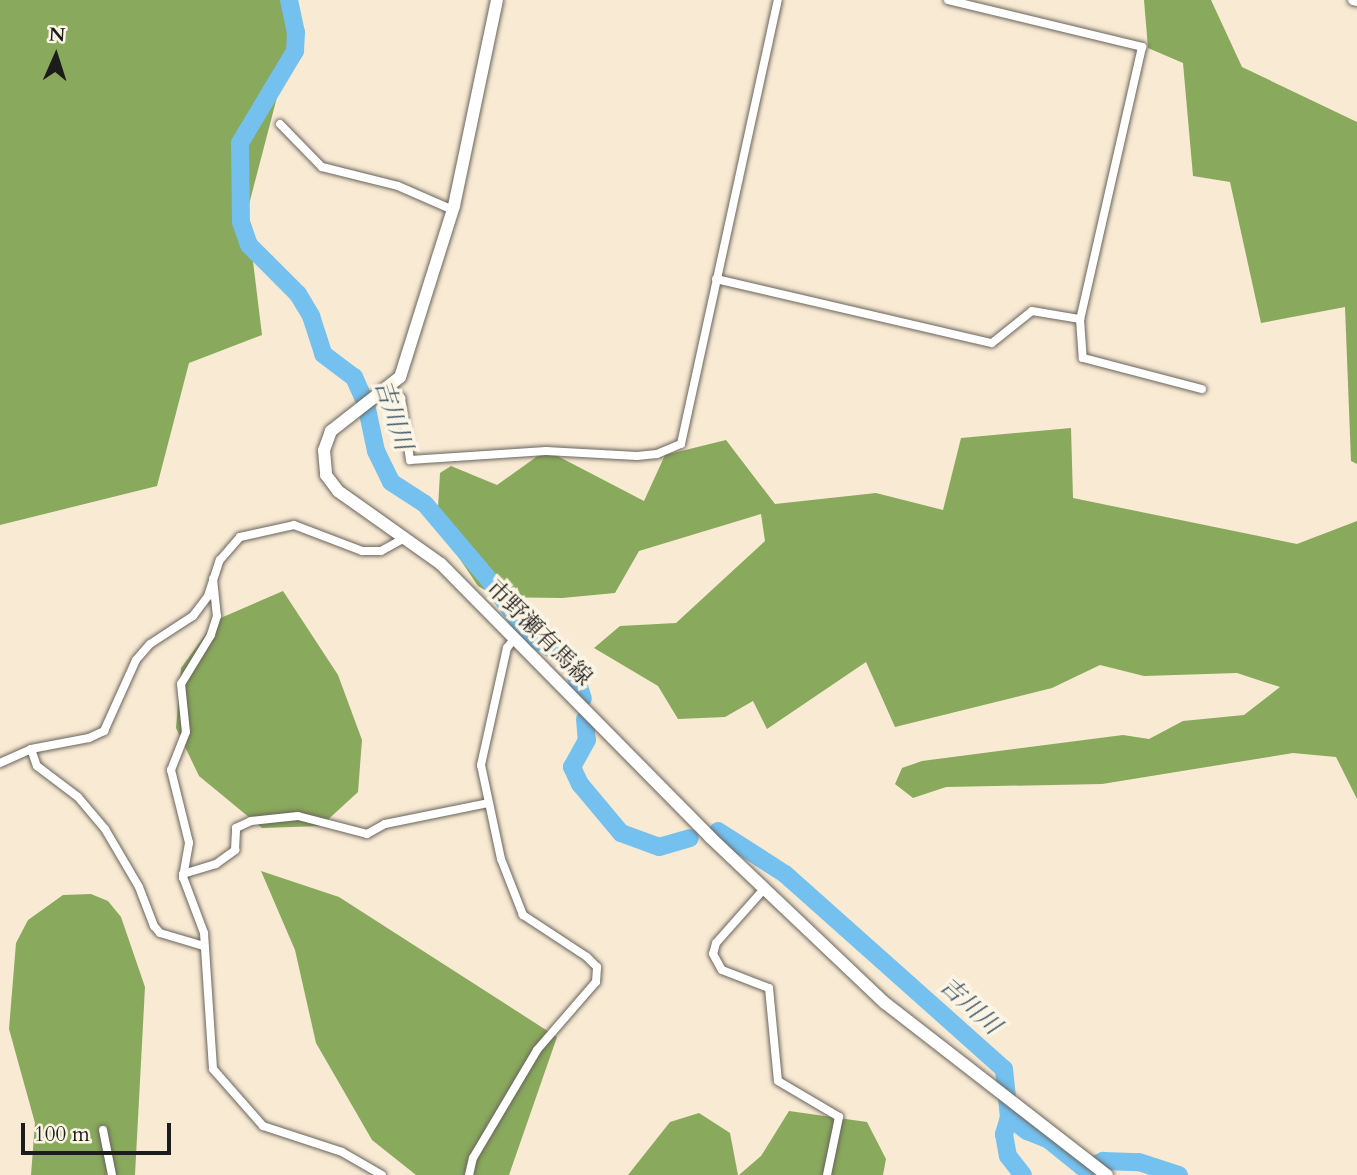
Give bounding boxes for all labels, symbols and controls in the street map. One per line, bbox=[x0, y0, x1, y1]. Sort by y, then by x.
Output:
north arrow bbox=[21, 21, 91, 91]
text: N bbox=[48, 22, 66, 48]
water label: 吉川川 bbox=[368, 376, 418, 454]
street label: 市野瀬有馬線 bbox=[480, 574, 598, 692]
water label: 吉川川 bbox=[934, 971, 1006, 1041]
scale bar bbox=[24, 1108, 175, 1152]
text: 100 m bbox=[34, 1120, 90, 1149]

